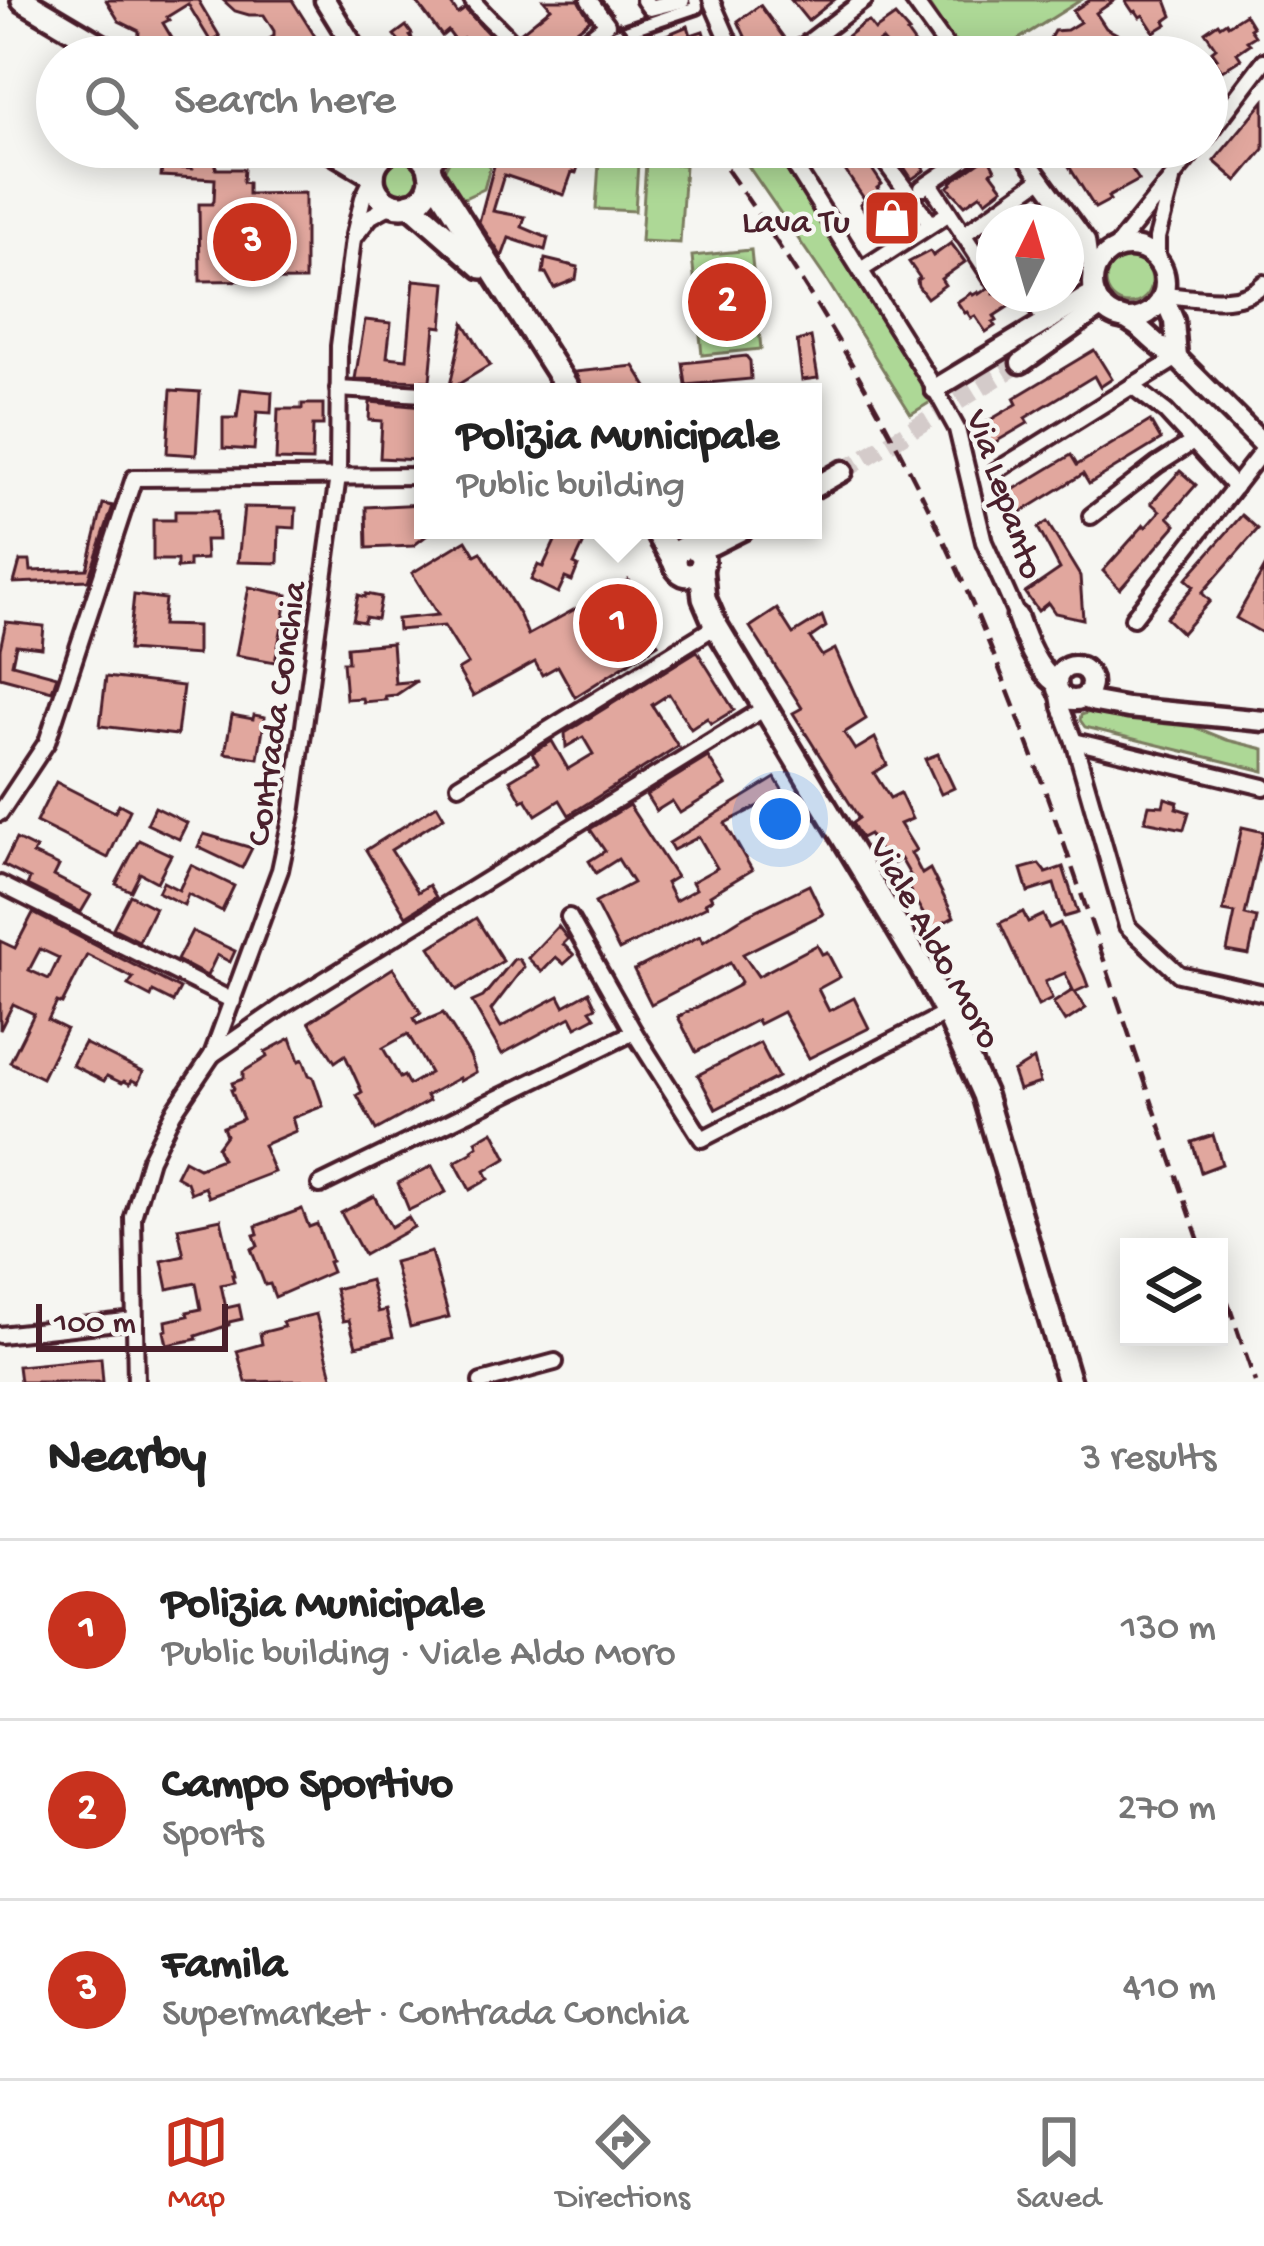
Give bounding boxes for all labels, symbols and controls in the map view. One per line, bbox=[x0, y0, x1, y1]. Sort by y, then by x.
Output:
search box bbox=[36, 36, 1228, 168]
icon: search bbox=[78, 69, 144, 135]
text: Search here bbox=[174, 76, 396, 129]
shop icon: Lava Tu bbox=[861, 187, 923, 249]
pin: 3 bbox=[213, 197, 291, 287]
place label: Lava Tu bbox=[742, 203, 850, 246]
north arrow bbox=[976, 204, 1084, 312]
pin: 2 bbox=[688, 257, 766, 347]
popup bbox=[414, 383, 822, 539]
street label: Via Lepanto bbox=[953, 404, 1051, 585]
text: Polizia Municipale bbox=[457, 412, 779, 465]
text: Public building bbox=[457, 465, 685, 511]
street label: Contrada Conchia bbox=[240, 578, 319, 849]
pin: 1 bbox=[579, 578, 657, 668]
your location bbox=[750, 789, 810, 849]
street label: Viale Aldo Moro bbox=[856, 830, 1008, 1058]
map controls bbox=[1120, 1238, 1228, 1346]
button: layers bbox=[1120, 1238, 1228, 1346]
scale bar bbox=[36, 1298, 228, 1351]
text: 100 m bbox=[54, 1306, 136, 1344]
text: Nearby bbox=[48, 1430, 206, 1490]
text: 3 results bbox=[1081, 1437, 1216, 1483]
text: Polizia Municipale bbox=[162, 1580, 484, 1633]
text: 1 bbox=[79, 1607, 95, 1653]
text: 130 m bbox=[1121, 1607, 1216, 1653]
text: Public building · Viale Aldo Moro bbox=[162, 1633, 676, 1679]
text: Campo Sportivo bbox=[162, 1760, 453, 1813]
text: 2 bbox=[77, 1787, 97, 1833]
text: 270 m bbox=[1118, 1787, 1216, 1833]
text: Sports bbox=[162, 1813, 264, 1859]
text: Famila bbox=[162, 1940, 287, 1993]
text: 3 bbox=[77, 1967, 97, 2013]
text: 410 m bbox=[1123, 1967, 1216, 2013]
text: Supermarket · Contrada Conchia bbox=[162, 1993, 688, 2039]
tab: Map bbox=[163, 2109, 229, 2219]
tab: Directions bbox=[556, 2109, 690, 2219]
tab: Saved bbox=[1016, 2109, 1101, 2219]

